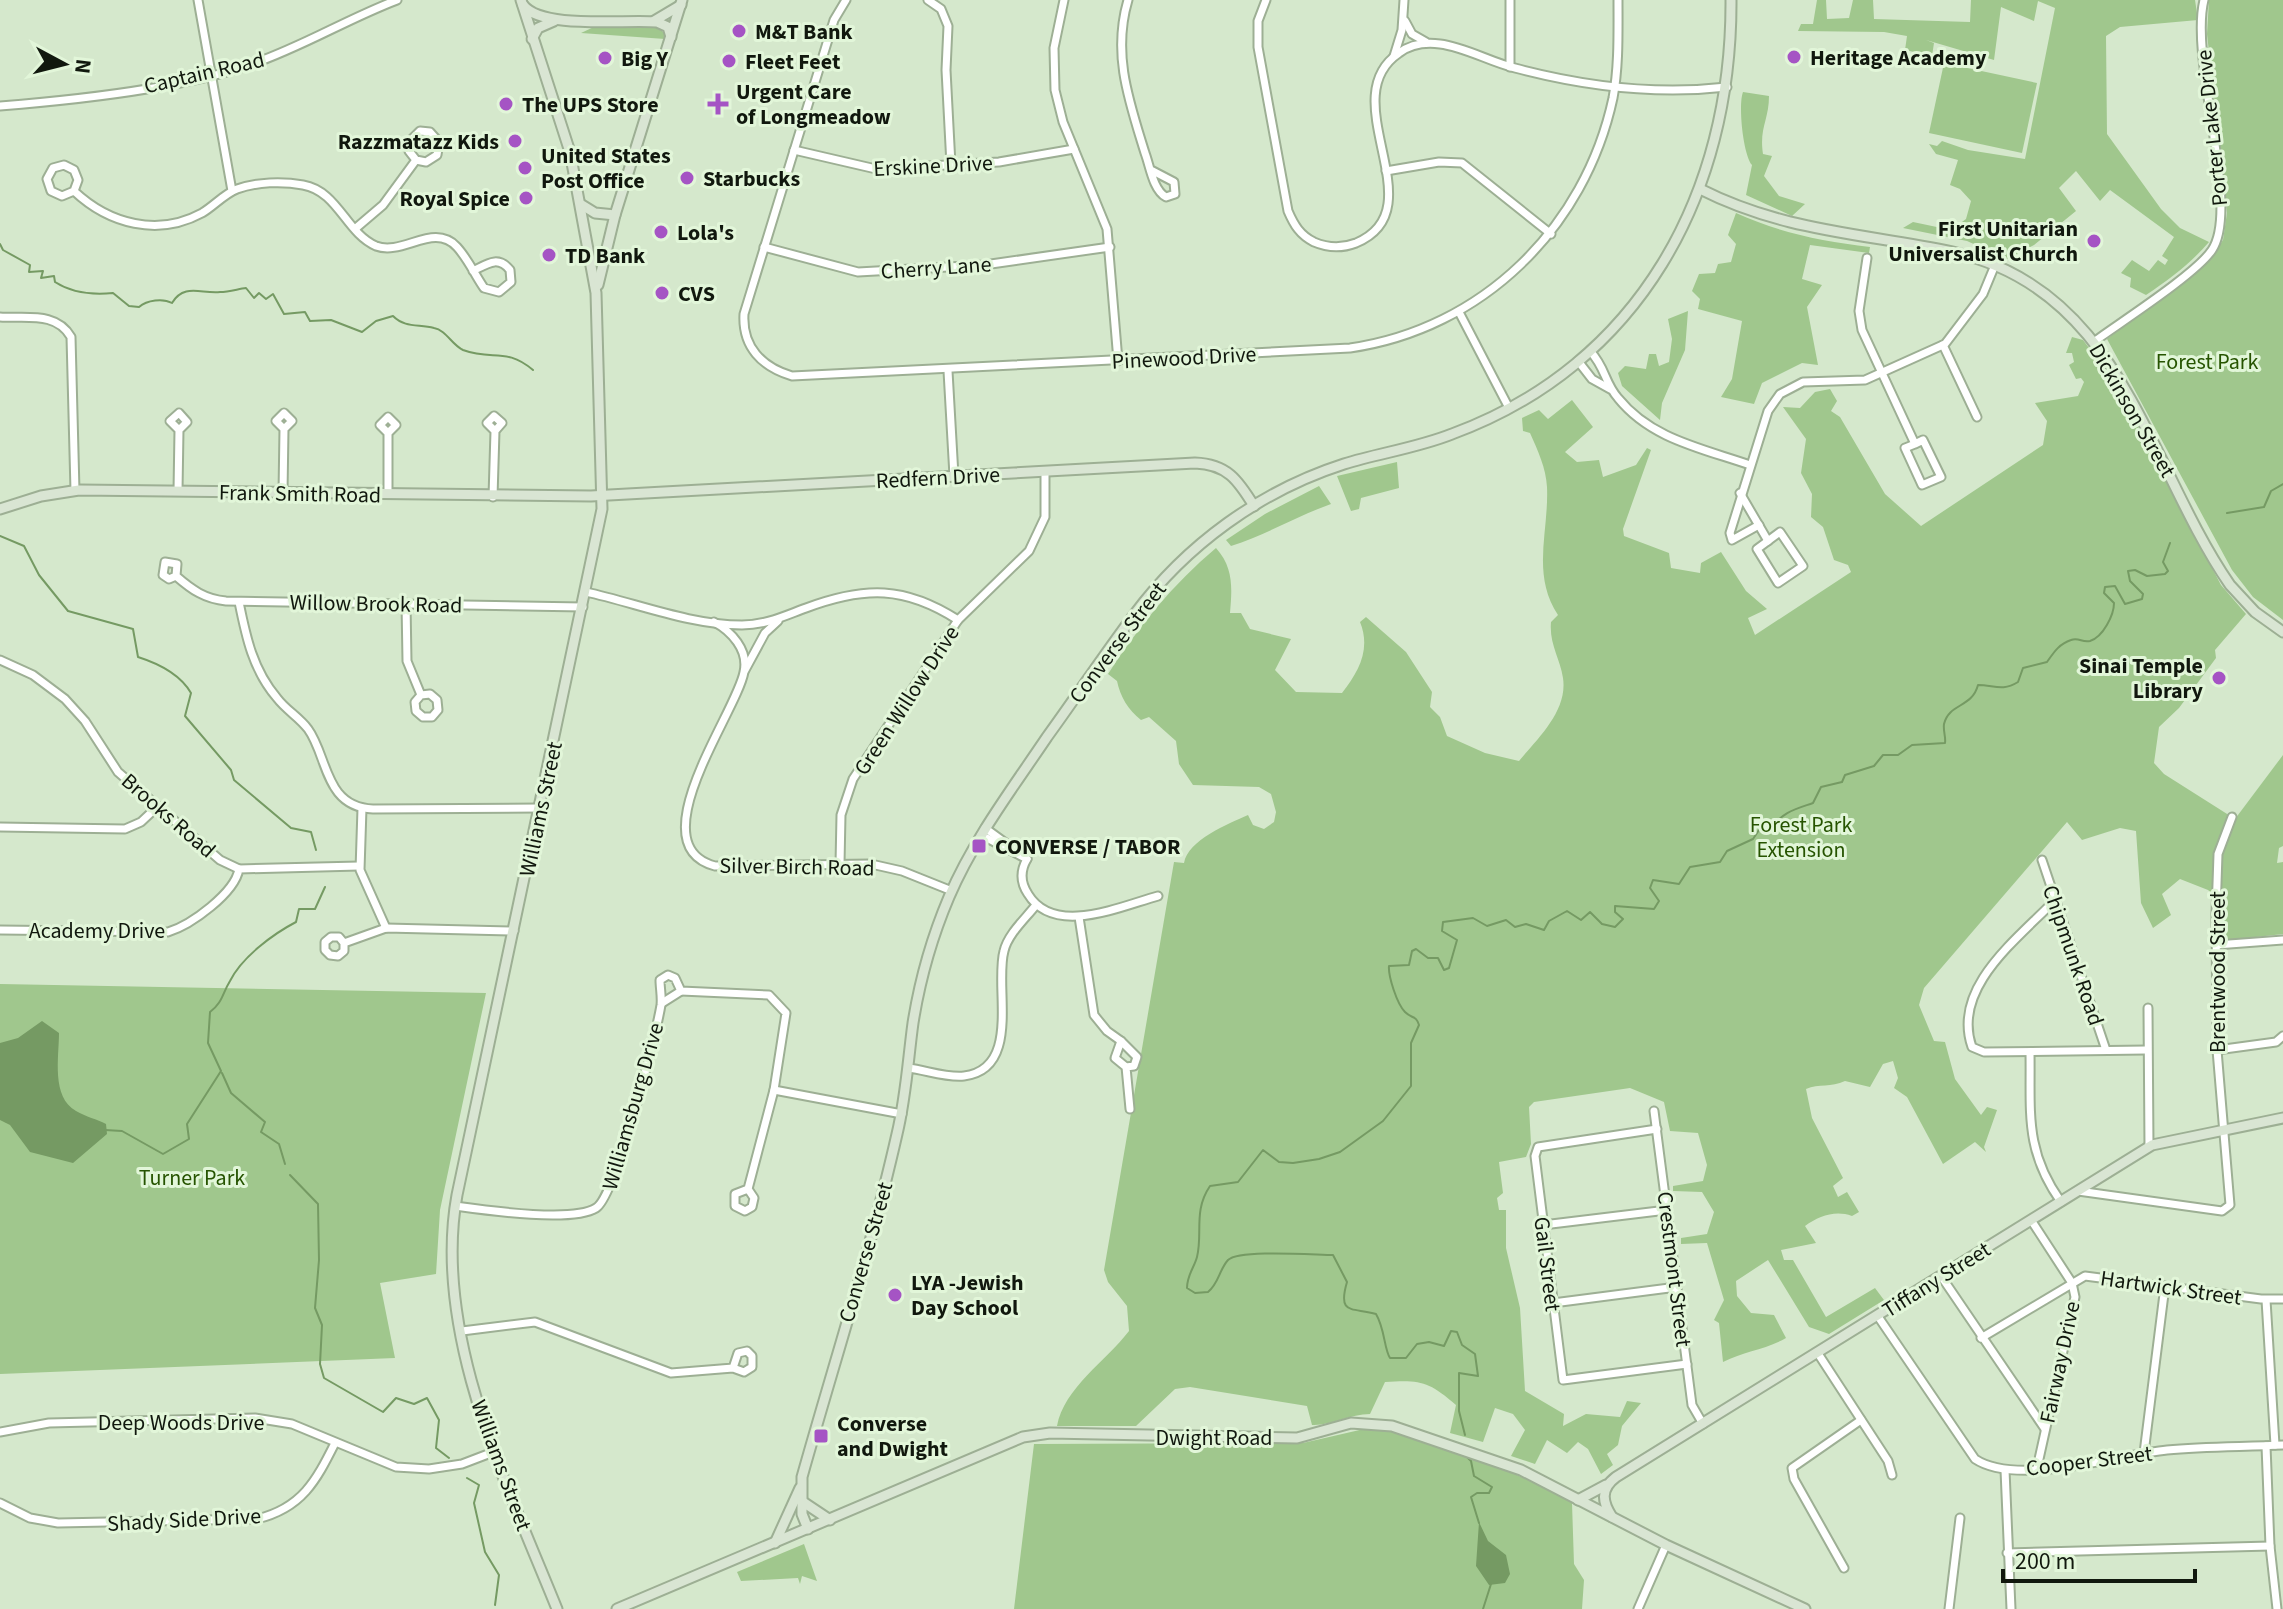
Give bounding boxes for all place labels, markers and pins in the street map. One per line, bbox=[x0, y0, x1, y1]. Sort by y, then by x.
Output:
place label: M&T Bank bbox=[755, 16, 853, 48]
marker: M&T Bank bbox=[730, 22, 748, 40]
place label: Heritage Academy bbox=[1810, 42, 1987, 74]
place label: Big Y bbox=[621, 43, 669, 75]
place label: Fleet Feet bbox=[745, 46, 841, 78]
marker: Heritage Academy bbox=[1785, 48, 1803, 66]
marker: Big Y bbox=[596, 49, 614, 67]
marker: Fleet Feet bbox=[720, 52, 738, 70]
place label: Urgent Care of Longmeadow bbox=[736, 76, 891, 133]
place label: The UPS Store bbox=[522, 89, 659, 121]
marker: Urgent Care of Longmeadow bbox=[707, 93, 729, 115]
marker: The UPS Store bbox=[497, 95, 515, 113]
place label: Razzmatazz Kids bbox=[338, 126, 499, 158]
marker: Razzmatazz Kids bbox=[506, 132, 524, 150]
place label: United States Post Office bbox=[541, 140, 671, 197]
marker: United States Post Office bbox=[516, 159, 534, 177]
place label: Starbucks bbox=[703, 163, 800, 195]
marker: Starbucks bbox=[678, 169, 696, 187]
place label: Royal Spice bbox=[399, 183, 510, 215]
marker: Royal Spice bbox=[517, 189, 535, 207]
place label: First Unitarian Universalist Church bbox=[1888, 213, 2078, 270]
place label: Lola's bbox=[677, 217, 734, 249]
marker: Lola's bbox=[652, 223, 670, 241]
marker: First Unitarian Universalist Church bbox=[2085, 232, 2103, 250]
place label: TD Bank bbox=[565, 240, 645, 272]
marker: TD Bank bbox=[540, 246, 558, 264]
place label: CVS bbox=[678, 278, 715, 310]
marker: CVS bbox=[653, 284, 671, 302]
place label: Sinai Temple Library bbox=[2079, 650, 2204, 707]
marker: Sinai Temple Library bbox=[2210, 669, 2228, 687]
place label: CONVERSE / TABOR bbox=[995, 831, 1181, 863]
marker: CONVERSE / TABOR bbox=[970, 837, 988, 855]
place label: LYA -Jewish Day School bbox=[911, 1267, 1023, 1324]
marker: LYA -Jewish Day School bbox=[886, 1286, 904, 1304]
place label: Converse and Dwight bbox=[837, 1408, 949, 1465]
marker: Converse and Dwight bbox=[812, 1427, 830, 1445]

